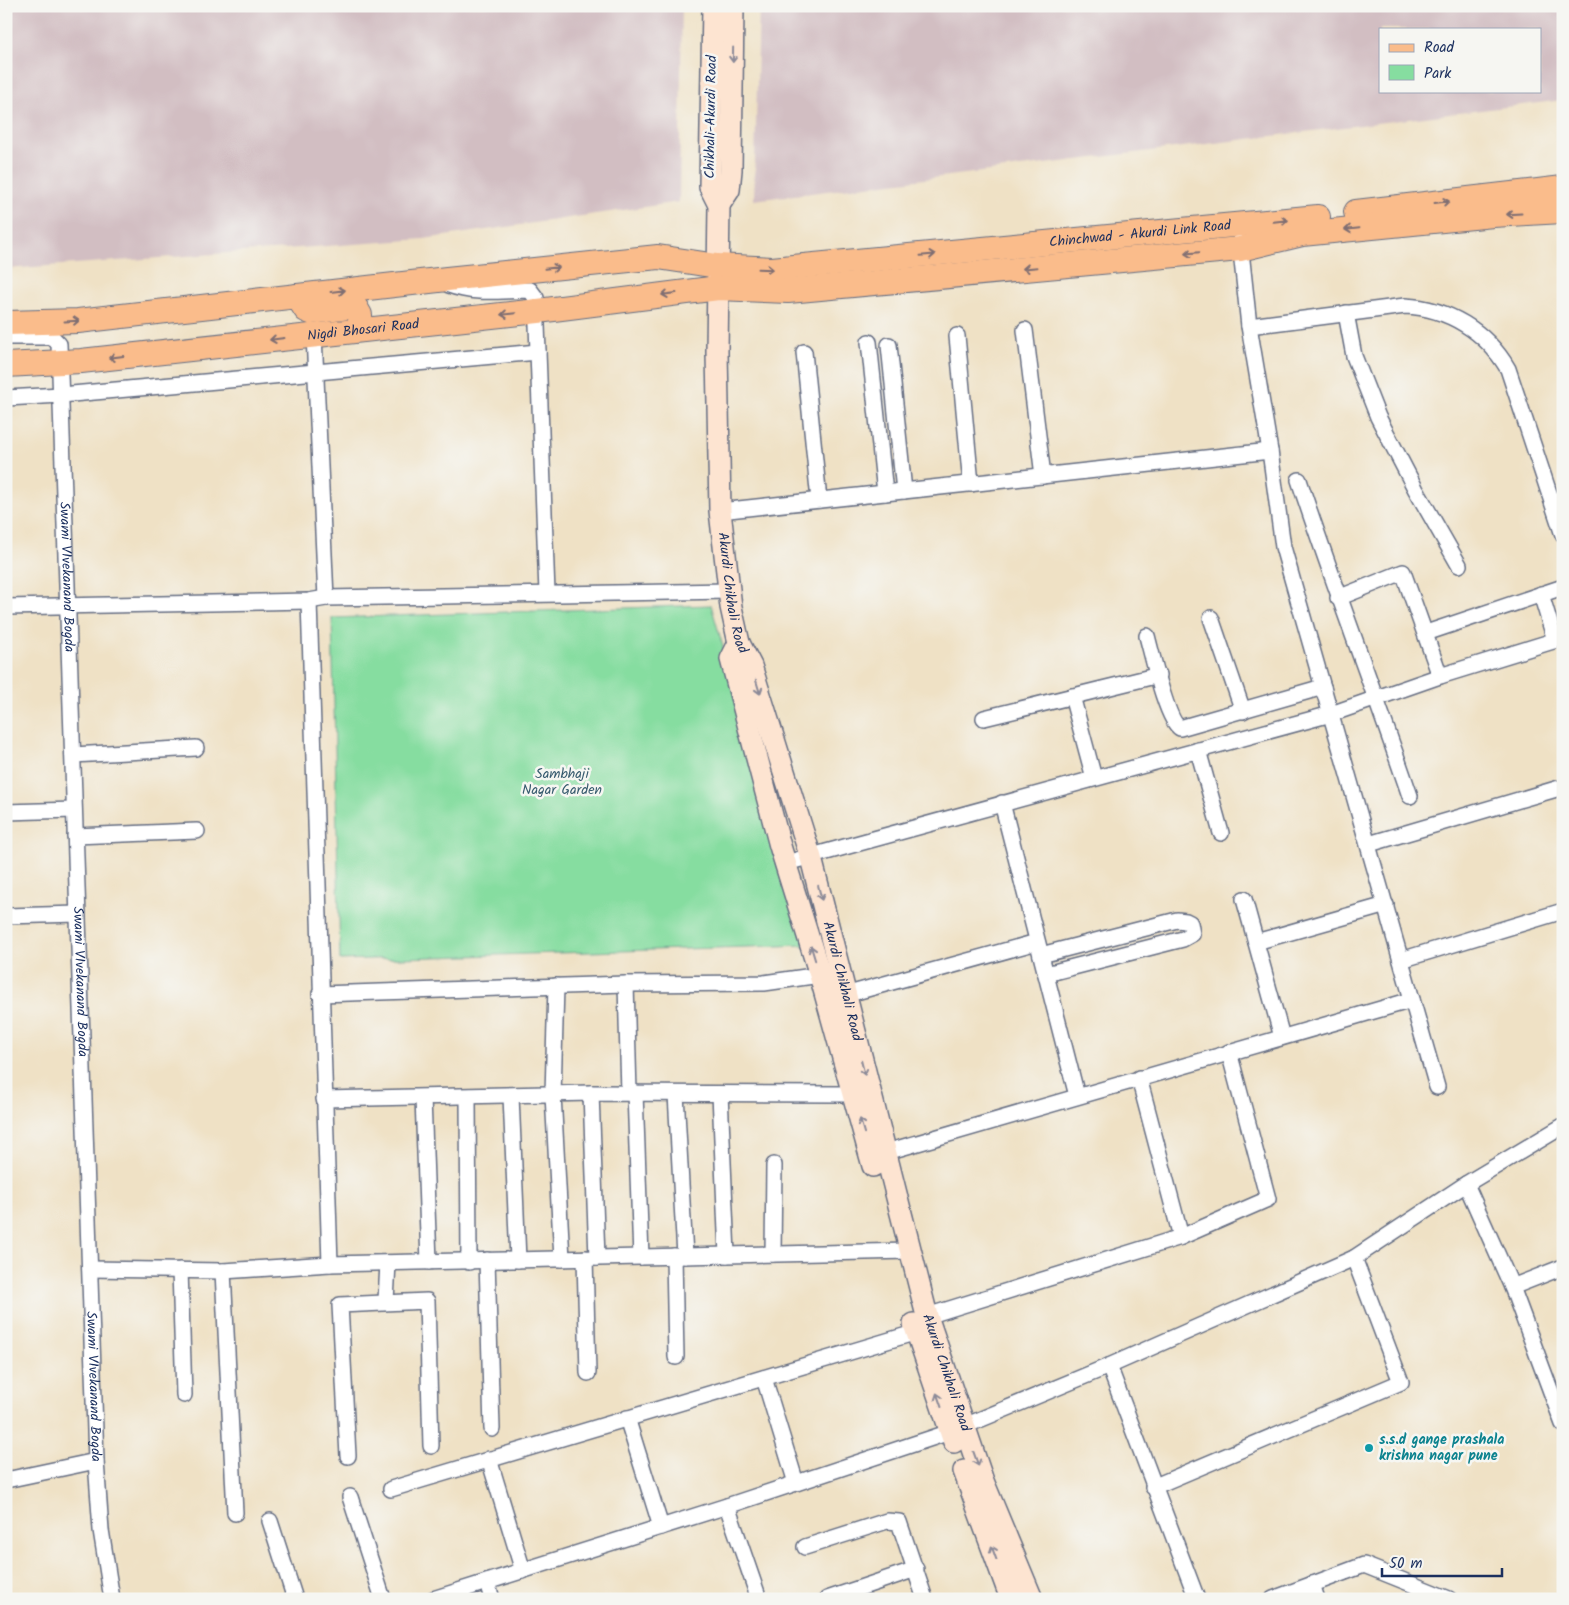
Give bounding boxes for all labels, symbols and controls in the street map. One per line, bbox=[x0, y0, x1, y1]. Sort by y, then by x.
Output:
legend bbox=[1379, 28, 1542, 92]
text: Road bbox=[1424, 36, 1455, 60]
one-way arrow bbox=[728, 47, 737, 63]
street label: Chikhali-Akurdi Road bbox=[699, 54, 723, 179]
text: Park bbox=[1424, 62, 1452, 86]
one-way arrow bbox=[1434, 197, 1450, 207]
one-way arrow bbox=[1506, 209, 1522, 218]
street label: Chinchwad - Akurdi Link Road bbox=[1048, 214, 1233, 254]
one-way arrow bbox=[1273, 216, 1289, 226]
one-way arrow bbox=[1345, 224, 1361, 234]
one-way arrow bbox=[1184, 248, 1200, 258]
one-way arrow bbox=[919, 250, 935, 260]
one-way arrow bbox=[544, 263, 560, 273]
one-way arrow bbox=[1022, 263, 1038, 273]
one-way arrow bbox=[757, 264, 773, 273]
one-way arrow bbox=[330, 286, 346, 296]
one-way arrow bbox=[662, 289, 678, 299]
one-way arrow bbox=[500, 309, 516, 319]
street label: Nigdi Bhosari Road bbox=[306, 313, 421, 347]
one-way arrow bbox=[64, 316, 80, 325]
one-way arrow bbox=[269, 334, 285, 344]
one-way arrow bbox=[108, 352, 124, 362]
street label: Swami VIvekanand Bogda bbox=[53, 501, 80, 652]
street label: Akurdi Chikhali Road bbox=[712, 531, 754, 658]
one-way arrow bbox=[754, 679, 764, 695]
park label: Sambhaji Nagar Garden bbox=[522, 763, 602, 801]
one-way arrow bbox=[816, 885, 825, 901]
street label: Swami VIvekanand Bogda bbox=[67, 906, 94, 1057]
street label: Akurdi Chikhali Road bbox=[816, 919, 868, 1045]
one-way arrow bbox=[808, 945, 818, 961]
one-way arrow bbox=[859, 1060, 868, 1076]
one-way arrow bbox=[856, 1118, 866, 1134]
street label: Swami VIvekanand Bogda bbox=[80, 1311, 107, 1462]
street label: Akurdi Chikhali Road bbox=[916, 1311, 977, 1435]
one-way arrow bbox=[934, 1393, 943, 1408]
place label: s.s.d gange prashala krishna nagar pune bbox=[1379, 1429, 1504, 1467]
marker: s.s.d gange prashala krishna nagar pune bbox=[1363, 1442, 1375, 1454]
one-way arrow bbox=[971, 1451, 981, 1467]
scale bar bbox=[1382, 1545, 1502, 1577]
one-way arrow bbox=[989, 1546, 998, 1561]
text: 50 m bbox=[1389, 1552, 1423, 1576]

